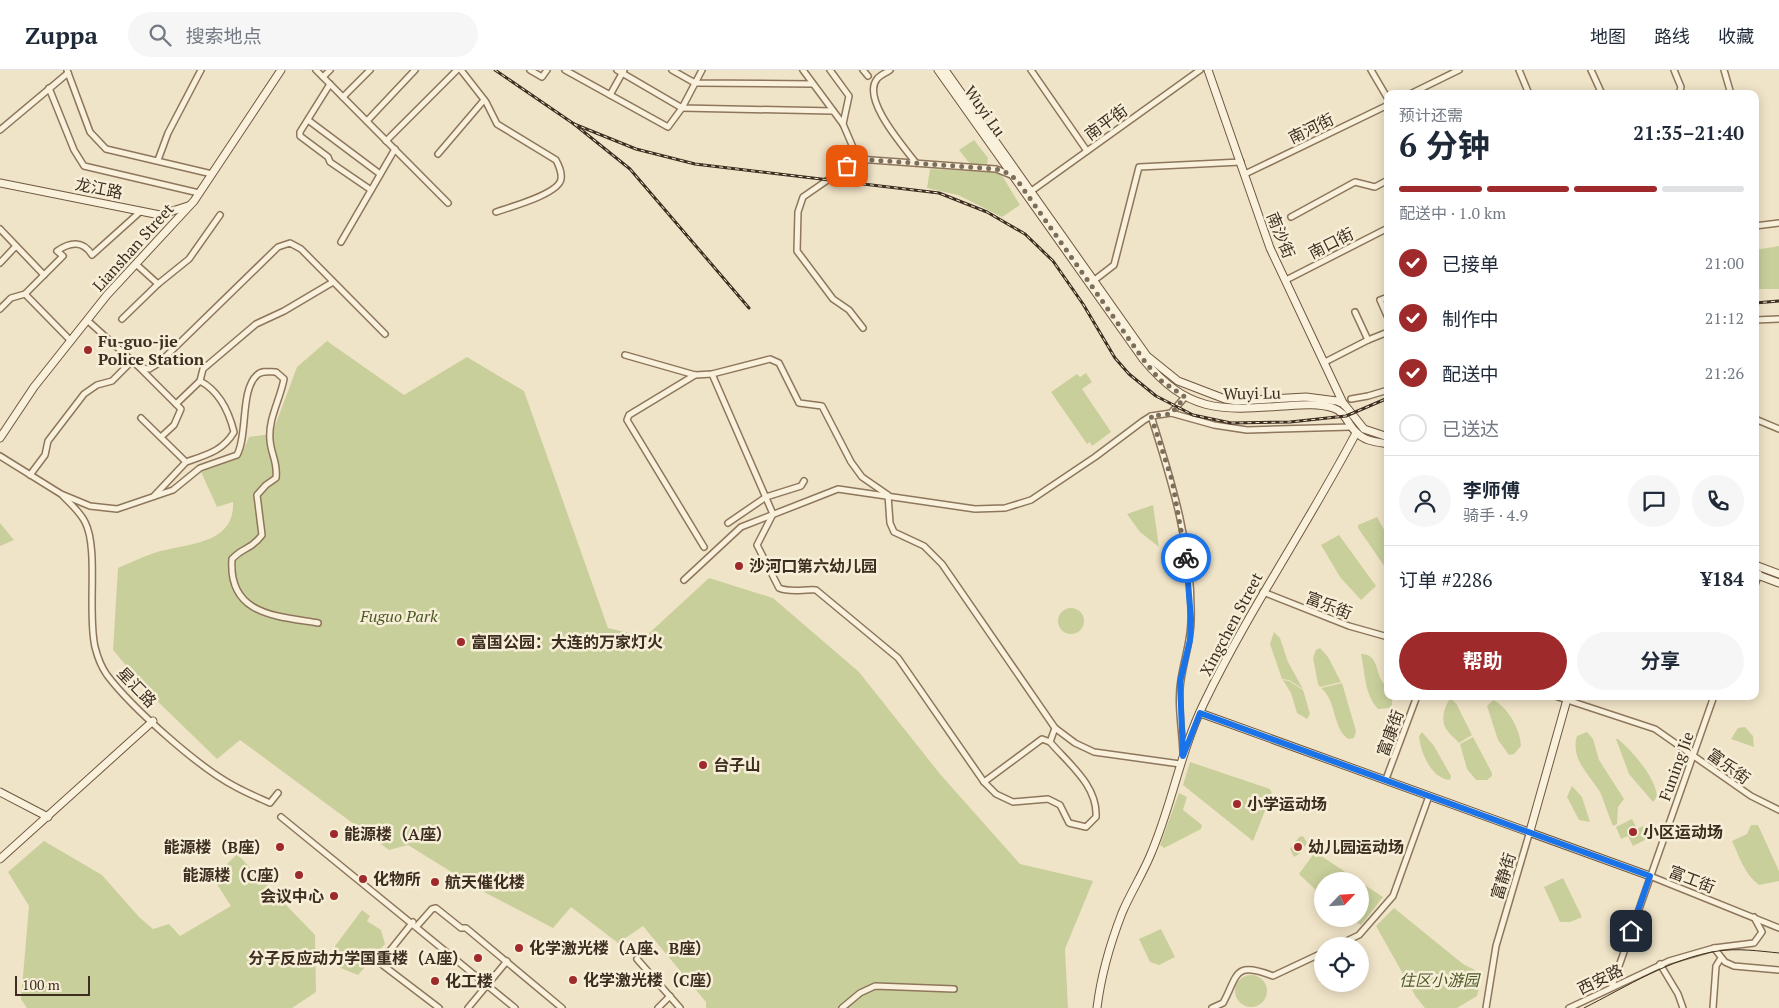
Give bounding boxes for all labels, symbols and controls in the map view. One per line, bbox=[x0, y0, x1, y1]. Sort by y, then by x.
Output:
search box bbox=[128, 12, 478, 57]
text: Zuppa bbox=[25, 19, 98, 51]
icon: search bbox=[146, 21, 174, 49]
text: 搜索地点 bbox=[186, 23, 262, 48]
text: 地图 bbox=[1590, 24, 1626, 48]
text: 路线 bbox=[1654, 24, 1690, 48]
text: 收藏 bbox=[1718, 24, 1754, 48]
street label: Wuyi Lu bbox=[959, 81, 1011, 141]
street label: 南平街 bbox=[1080, 99, 1132, 145]
text: 预计还需 bbox=[1399, 104, 1463, 126]
street label: 南河街 bbox=[1285, 108, 1337, 148]
text: 21:35–21:40 bbox=[1633, 120, 1744, 145]
text: 6 分钟 bbox=[1399, 124, 1490, 166]
pin bbox=[826, 145, 868, 187]
icon: bag bbox=[833, 152, 861, 180]
street label: 龙江路 bbox=[73, 173, 125, 203]
street label: Lianshan Street bbox=[87, 198, 179, 296]
text: 配送中 · 1.0 km bbox=[1399, 202, 1506, 224]
street label: 南沙街 bbox=[1262, 209, 1300, 261]
street label: 南口街 bbox=[1305, 222, 1357, 264]
icon: check bbox=[1399, 249, 1427, 277]
text: 已接单 bbox=[1442, 251, 1499, 276]
text: 21:00 bbox=[1705, 252, 1744, 274]
icon: check bbox=[1399, 304, 1427, 332]
text: 制作中 bbox=[1442, 306, 1499, 331]
text: 21:12 bbox=[1705, 307, 1744, 329]
place label: Fu-guo-jie Police Station bbox=[98, 330, 205, 370]
marker: Fu-guo-jie Police Station bbox=[82, 344, 94, 356]
icon: check bbox=[1399, 359, 1427, 387]
text: 配送中 bbox=[1442, 361, 1499, 386]
text: 21:26 bbox=[1705, 362, 1744, 384]
street label: Wuyi Lu bbox=[1223, 381, 1281, 405]
text: 已送达 bbox=[1442, 416, 1499, 441]
button: person bbox=[1399, 475, 1451, 527]
button: chat bbox=[1628, 475, 1680, 527]
button: phone bbox=[1692, 475, 1744, 527]
text: 李师傅 bbox=[1463, 477, 1520, 502]
text: 骑手 · 4.9 bbox=[1463, 504, 1528, 526]
courier bbox=[1161, 533, 1211, 583]
icon: bike bbox=[1172, 544, 1200, 572]
place label: 沙河口第六幼儿园 bbox=[749, 555, 877, 577]
marker: 沙河口第六幼儿园 bbox=[733, 560, 745, 572]
text: ¥184 bbox=[1701, 566, 1744, 591]
text: 订单 #2286 bbox=[1399, 567, 1492, 592]
street label: Xingchen Street bbox=[1194, 568, 1268, 680]
street label: 富乐街 bbox=[1303, 586, 1355, 624]
park label: Fuguo Park bbox=[359, 605, 438, 627]
place label: 富国公园：大连的万家灯火 bbox=[471, 631, 663, 653]
button: 帮助 bbox=[1399, 632, 1567, 690]
button: 分享 bbox=[1577, 632, 1744, 690]
marker: 富国公园：大连的万家灯火 bbox=[455, 636, 467, 648]
street label: 星汇路 bbox=[112, 662, 162, 712]
street label: 富康街 bbox=[1371, 707, 1409, 759]
street label: Funing Jie bbox=[1653, 728, 1699, 804]
street label: 富乐街 bbox=[1703, 743, 1755, 789]
place label: 台子山 bbox=[713, 754, 761, 776]
marker: 台子山 bbox=[697, 759, 709, 771]
place label: 小学运动场 bbox=[1247, 793, 1327, 815]
marker: 小学运动场 bbox=[1231, 798, 1243, 810]
place label: 小区运动场 bbox=[1643, 821, 1723, 843]
place label: 能源楼（A座） bbox=[344, 823, 452, 845]
marker: 小区运动场 bbox=[1627, 826, 1639, 838]
marker: 能源楼（A座） bbox=[328, 828, 340, 840]
place label: 能源楼（B座） bbox=[164, 836, 270, 858]
place label: 幼儿园运动场 bbox=[1308, 836, 1404, 858]
marker: 能源楼（B座） bbox=[274, 841, 286, 853]
marker: 幼儿园运动场 bbox=[1292, 841, 1304, 853]
street label: 富静街 bbox=[1485, 850, 1521, 902]
street label: 富工街 bbox=[1666, 860, 1718, 898]
place label: 能源楼（C座） bbox=[183, 864, 289, 886]
place label: 化物所 bbox=[373, 868, 421, 890]
marker: 能源楼（C座） bbox=[293, 869, 305, 881]
place label: 航天催化楼 bbox=[445, 871, 525, 893]
north arrow bbox=[1314, 872, 1369, 928]
map controls bbox=[1314, 872, 1369, 992]
marker: 化物所 bbox=[357, 873, 369, 885]
marker: 航天催化楼 bbox=[429, 876, 441, 888]
place label: 会议中心 bbox=[260, 885, 324, 907]
marker: 会议中心 bbox=[328, 890, 340, 902]
pin bbox=[1610, 910, 1652, 952]
icon: home bbox=[1617, 917, 1645, 945]
place label: 化学激光楼（A座、B座） bbox=[529, 937, 711, 959]
button: locate bbox=[1314, 937, 1369, 992]
marker: 化学激光楼（A座、B座） bbox=[513, 942, 525, 954]
place label: 分子反应动力学国重楼（A座） bbox=[248, 947, 468, 969]
marker: 分子反应动力学国重楼（A座） bbox=[472, 952, 484, 964]
street label: 西安路 bbox=[1574, 959, 1626, 999]
place label: 化学激光楼（C座） bbox=[583, 969, 721, 991]
park label: 住区小游园 bbox=[1399, 969, 1481, 991]
place label: 化工楼 bbox=[445, 970, 493, 992]
scale bar bbox=[15, 973, 90, 996]
marker: 化学激光楼（C座） bbox=[567, 974, 579, 986]
text: 100 m bbox=[22, 975, 60, 994]
marker: 化工楼 bbox=[429, 975, 441, 987]

